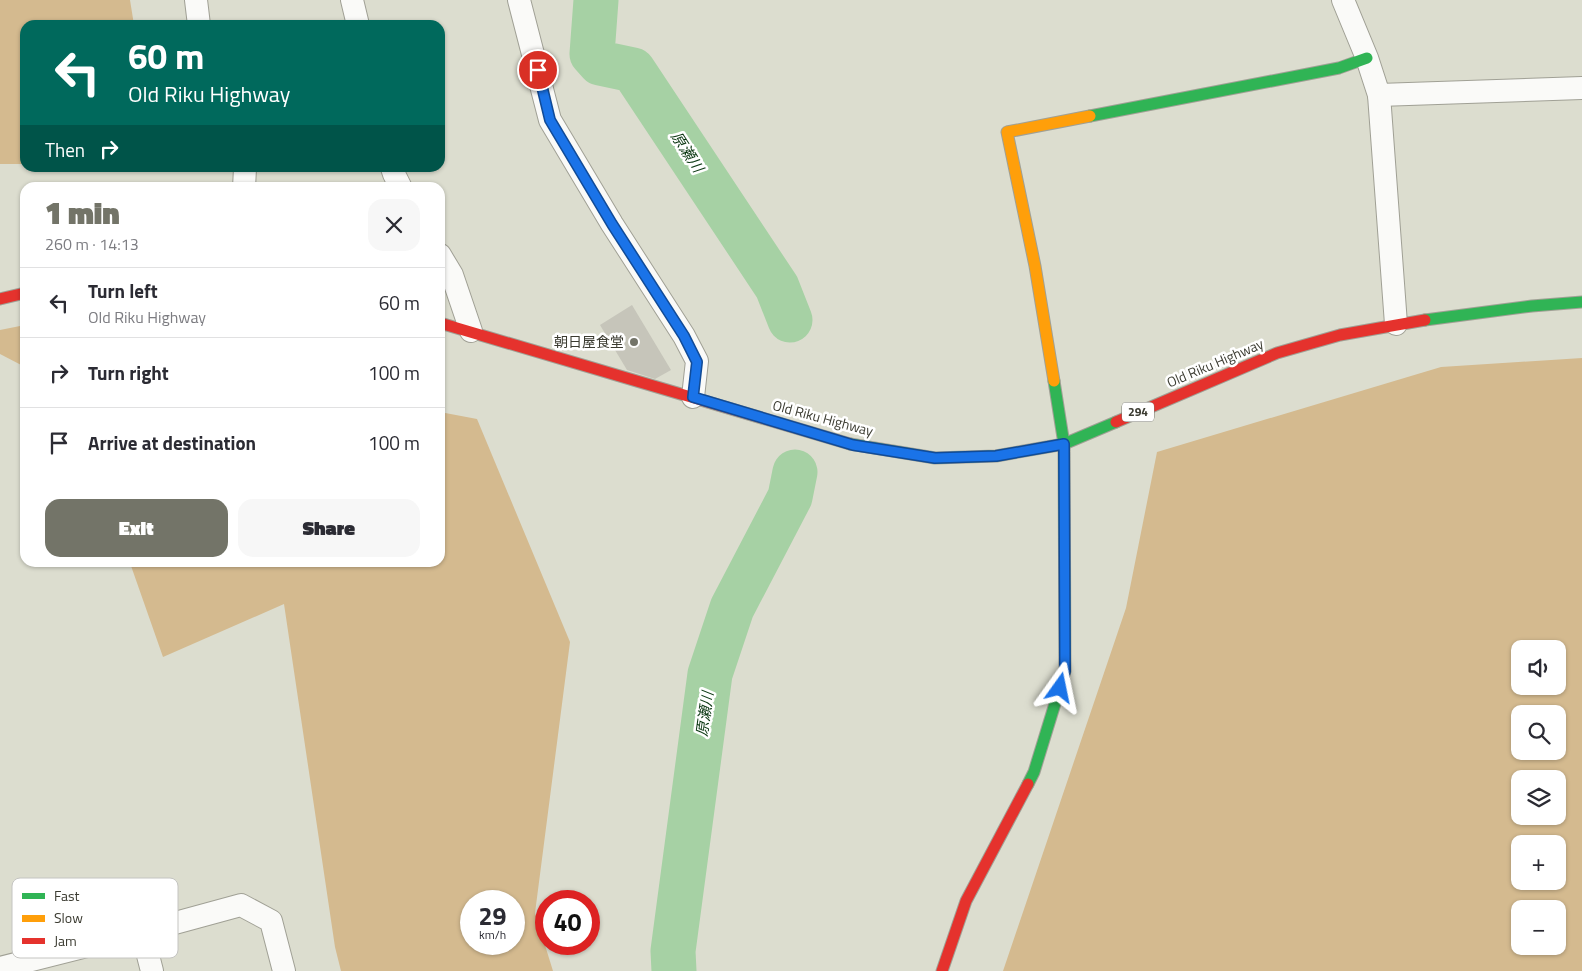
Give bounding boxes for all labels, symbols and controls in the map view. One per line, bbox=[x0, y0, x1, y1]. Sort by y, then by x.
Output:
text: 60 m bbox=[128, 29, 204, 83]
icon: left bbox=[45, 40, 110, 105]
pin bbox=[517, 49, 559, 91]
icon: arrive bbox=[524, 56, 552, 84]
text: Old Riku Highway bbox=[128, 77, 290, 111]
water label: 原瀬川 bbox=[666, 127, 710, 179]
text: Then bbox=[45, 135, 85, 164]
icon: right bbox=[95, 135, 123, 163]
text: 1 min bbox=[45, 190, 120, 236]
button: close bbox=[368, 199, 420, 251]
text: 260 m · 14:13 bbox=[45, 232, 139, 256]
text: Turn left bbox=[88, 276, 158, 305]
text: 60 m bbox=[379, 288, 420, 317]
icon: left bbox=[45, 289, 73, 317]
text: Old Riku Highway bbox=[88, 305, 206, 329]
place label: 朝日屋食堂 bbox=[554, 331, 624, 352]
street label: Old Riku Highway bbox=[1163, 333, 1267, 392]
marker: 朝日屋食堂 bbox=[628, 336, 640, 348]
text: Turn right bbox=[88, 358, 169, 387]
text: 100 m bbox=[368, 358, 420, 387]
icon: right bbox=[45, 359, 73, 387]
street label: Old Riku Highway bbox=[771, 394, 876, 441]
road number: 294 bbox=[1122, 402, 1154, 422]
text: Arrive at destination bbox=[88, 428, 256, 457]
text: 100 m bbox=[368, 428, 420, 457]
icon: arrive bbox=[45, 429, 73, 457]
button: Exit bbox=[45, 499, 228, 557]
button: Share bbox=[238, 499, 420, 557]
map controls bbox=[1511, 640, 1566, 955]
button: sound bbox=[1511, 640, 1566, 695]
position arrow bbox=[1033, 661, 1085, 713]
water label: 原瀬川 bbox=[690, 688, 719, 738]
button: search bbox=[1511, 705, 1566, 760]
button: layers bbox=[1511, 770, 1566, 825]
button: + bbox=[1511, 835, 1566, 890]
legend bbox=[12, 878, 178, 958]
text: Fast bbox=[54, 885, 79, 906]
speed limit sign: 40 bbox=[535, 890, 600, 955]
text: 29 bbox=[478, 897, 507, 935]
button: − bbox=[1511, 900, 1566, 955]
text: Slow bbox=[54, 907, 83, 928]
text: km/h bbox=[479, 925, 506, 944]
text: Jam bbox=[54, 930, 77, 951]

